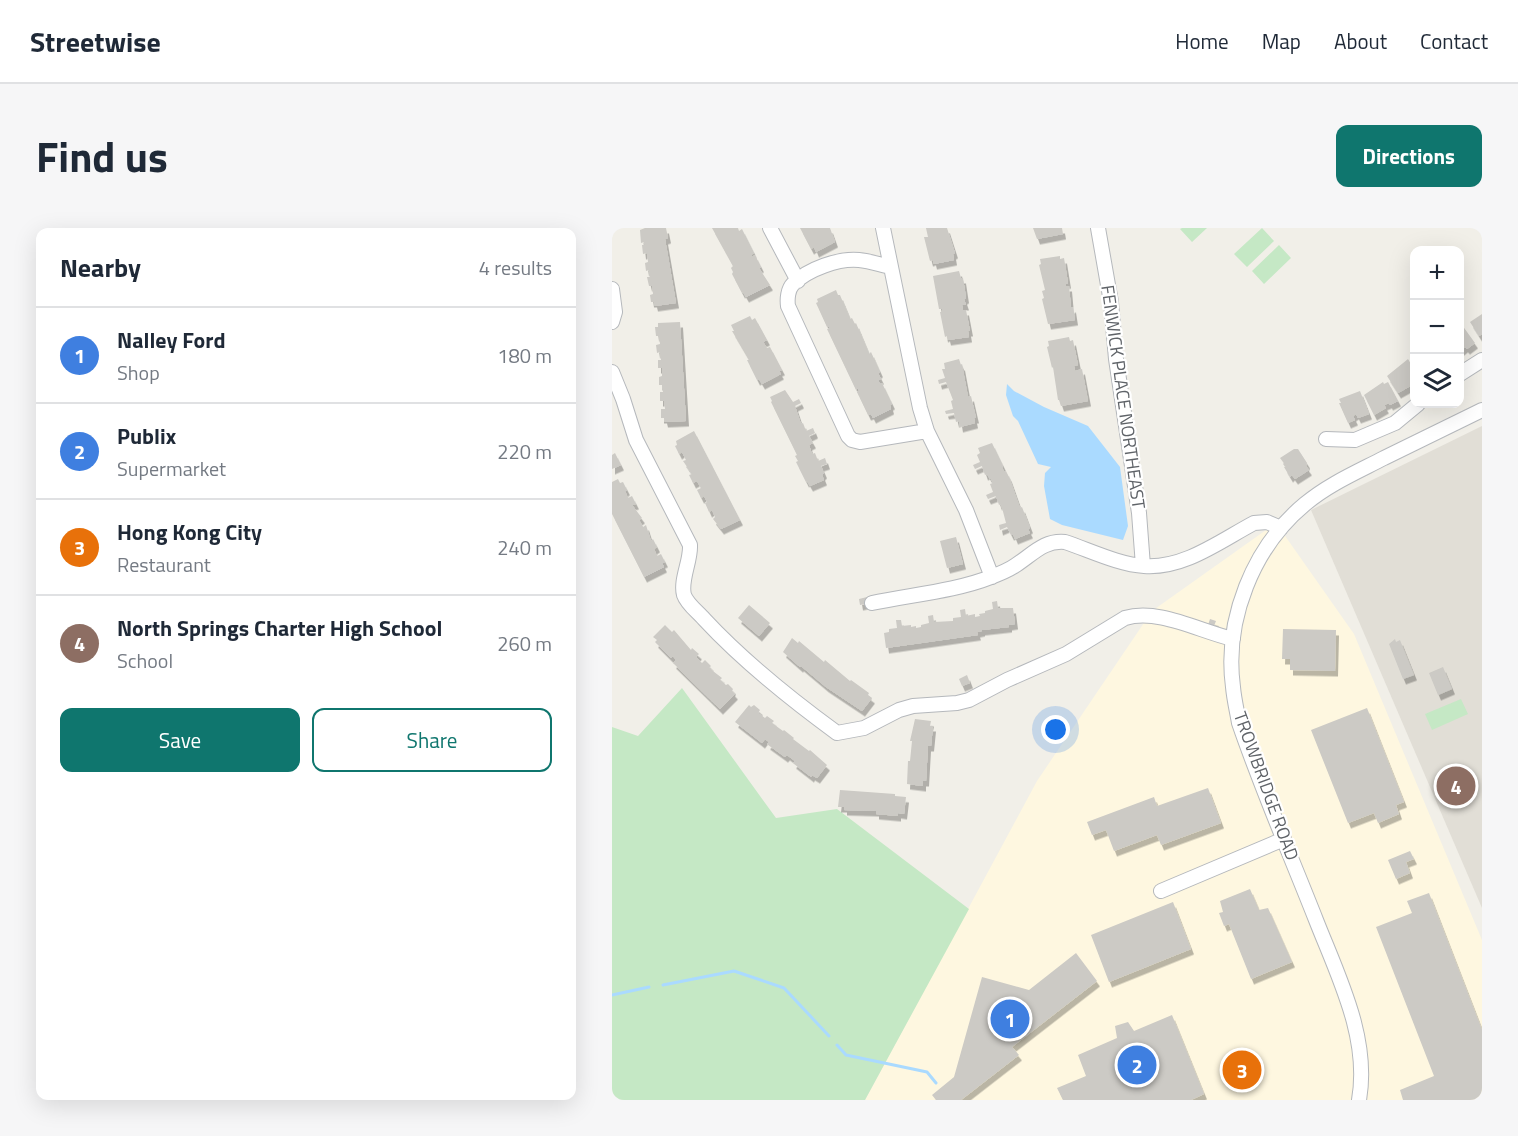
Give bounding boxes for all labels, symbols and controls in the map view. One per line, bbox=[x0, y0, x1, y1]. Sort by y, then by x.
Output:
text: Streetwise bbox=[30, 20, 161, 63]
text: Home bbox=[1175, 25, 1229, 57]
text: Map bbox=[1262, 25, 1301, 57]
text: About bbox=[1334, 25, 1387, 57]
text: Contact bbox=[1420, 25, 1488, 57]
text: Find us bbox=[36, 124, 168, 188]
button: Directions bbox=[1336, 125, 1482, 187]
map controls bbox=[1410, 246, 1464, 408]
button: + bbox=[1410, 246, 1464, 300]
text: Nearby bbox=[60, 248, 141, 287]
text: 4 results bbox=[479, 252, 552, 283]
street label: FENWICK PLACE NORTHEAST bbox=[1094, 283, 1153, 511]
button: − bbox=[1410, 300, 1464, 354]
text: Nalley Ford bbox=[117, 323, 226, 357]
text: 1 bbox=[74, 340, 85, 371]
text: 180 m bbox=[497, 340, 552, 371]
button: layers bbox=[1410, 354, 1464, 408]
text: Shop bbox=[117, 357, 160, 388]
text: Publix bbox=[117, 419, 176, 453]
text: 2 bbox=[74, 436, 85, 467]
text: 220 m bbox=[497, 436, 552, 467]
text: Supermarket bbox=[117, 453, 226, 484]
text: Hong Kong City bbox=[117, 515, 262, 549]
text: 3 bbox=[74, 532, 85, 563]
text: 240 m bbox=[497, 532, 552, 563]
text: Restaurant bbox=[117, 549, 211, 580]
text: North Springs Charter High School bbox=[117, 611, 442, 645]
text: 4 bbox=[74, 628, 85, 659]
text: 260 m bbox=[497, 628, 552, 659]
text: School bbox=[117, 645, 173, 676]
button: Save bbox=[60, 708, 300, 772]
button: Share bbox=[312, 708, 552, 772]
street label: TROWBRIDGE ROAD bbox=[1227, 708, 1306, 864]
your location bbox=[1041, 715, 1070, 744]
pin: 4 bbox=[1436, 764, 1476, 808]
pin: 1 bbox=[990, 996, 1030, 1042]
pin: 2 bbox=[1118, 1042, 1156, 1088]
pin: 3 bbox=[1222, 1048, 1262, 1092]

